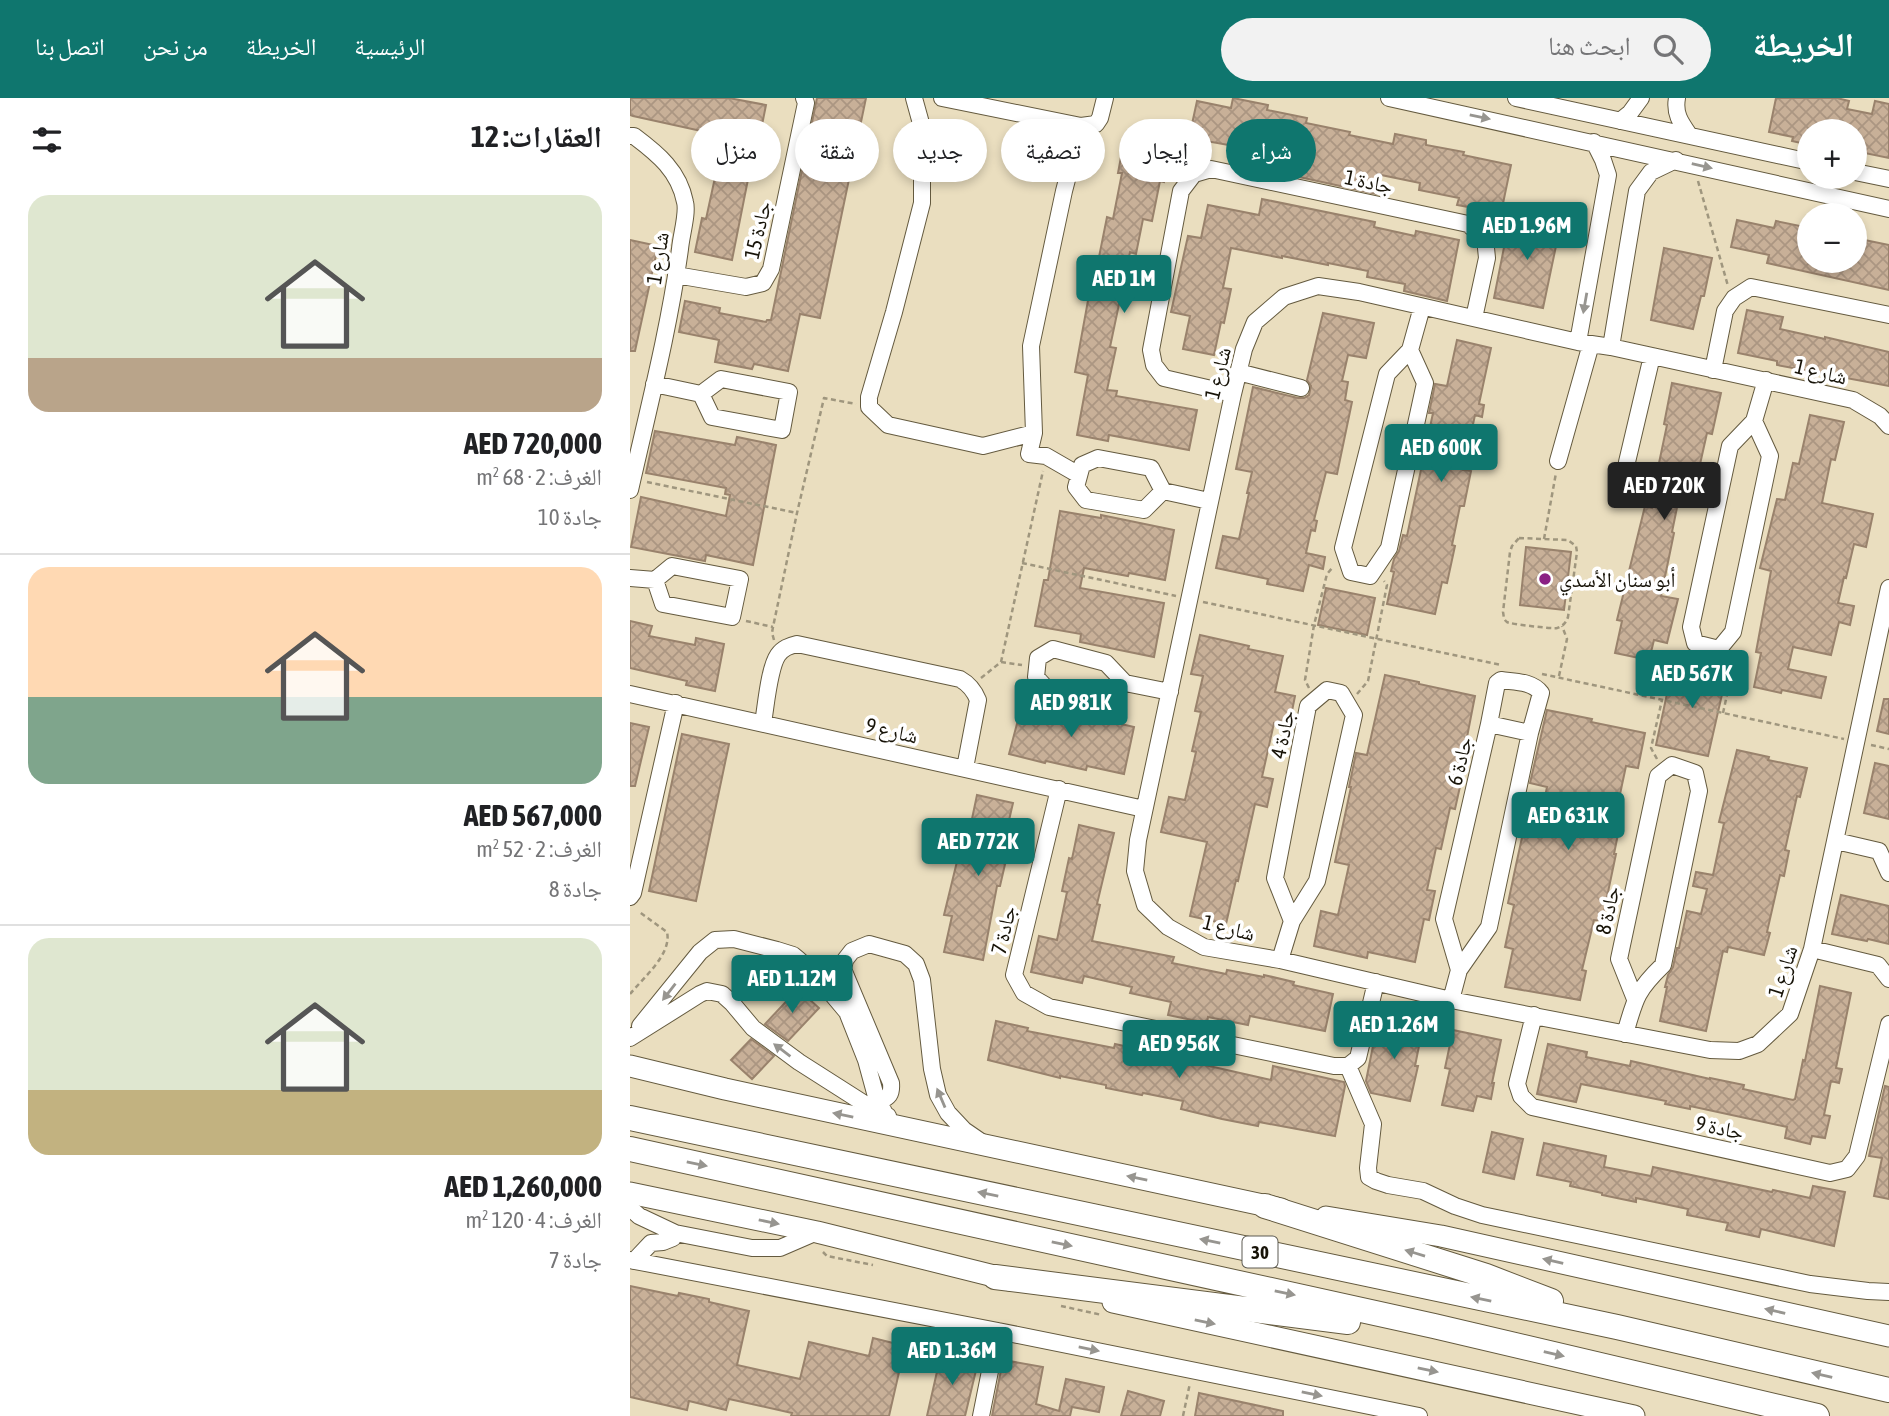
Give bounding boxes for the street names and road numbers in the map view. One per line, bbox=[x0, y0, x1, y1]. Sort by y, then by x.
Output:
street label: جادة 1 bbox=[1343, 164, 1395, 198]
street label: جادة 15 bbox=[739, 199, 775, 261]
street label: شارع 1 bbox=[641, 230, 675, 286]
street label: شارع 1 bbox=[1199, 345, 1237, 402]
street label: شارع 1 bbox=[1792, 353, 1849, 391]
street label: جادة 4 bbox=[1265, 708, 1299, 760]
street label: شارع 9 bbox=[863, 712, 920, 750]
street label: جادة 6 bbox=[1442, 735, 1476, 787]
street label: جادة 8 bbox=[1590, 884, 1624, 936]
street label: جادة 7 bbox=[986, 904, 1020, 956]
street label: شارع 1 bbox=[1200, 909, 1257, 947]
street label: شارع 1 bbox=[1762, 942, 1803, 1000]
street label: جادة 9 bbox=[1694, 1110, 1746, 1144]
road number: 30 bbox=[1242, 1236, 1278, 1268]

